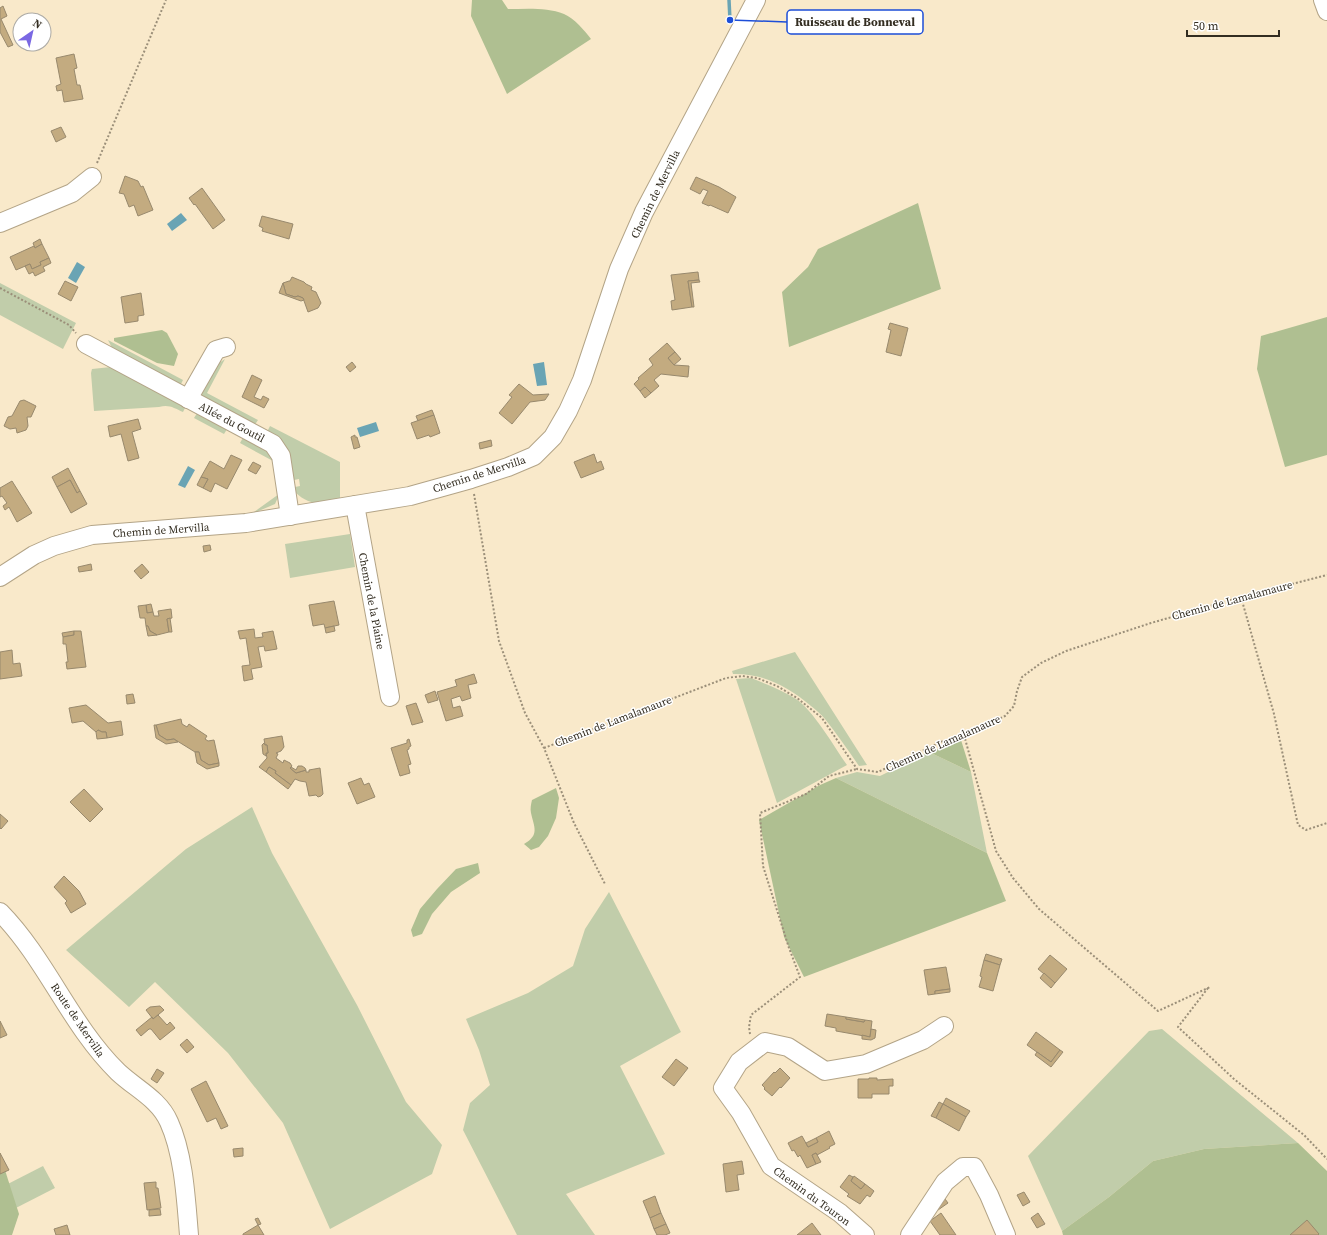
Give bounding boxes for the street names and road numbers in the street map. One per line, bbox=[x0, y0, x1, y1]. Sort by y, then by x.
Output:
street label: Chemin de Mervilla bbox=[627, 147, 684, 241]
street label: Allée du Goutil bbox=[196, 399, 267, 446]
street label: Chemin de Mervilla bbox=[431, 452, 528, 497]
street label: Chemin de Mervilla bbox=[112, 520, 210, 541]
street label: Chemin de la Plaine bbox=[355, 552, 388, 651]
street label: Chemin de Lamalamaure bbox=[1170, 577, 1295, 624]
street label: Chemin de Lamalamaure bbox=[552, 692, 674, 751]
street label: Chemin de Lamalamaure bbox=[883, 711, 1003, 776]
street label: Route de Mervilla bbox=[47, 980, 108, 1061]
street label: Chemin du Touron bbox=[770, 1163, 854, 1230]

